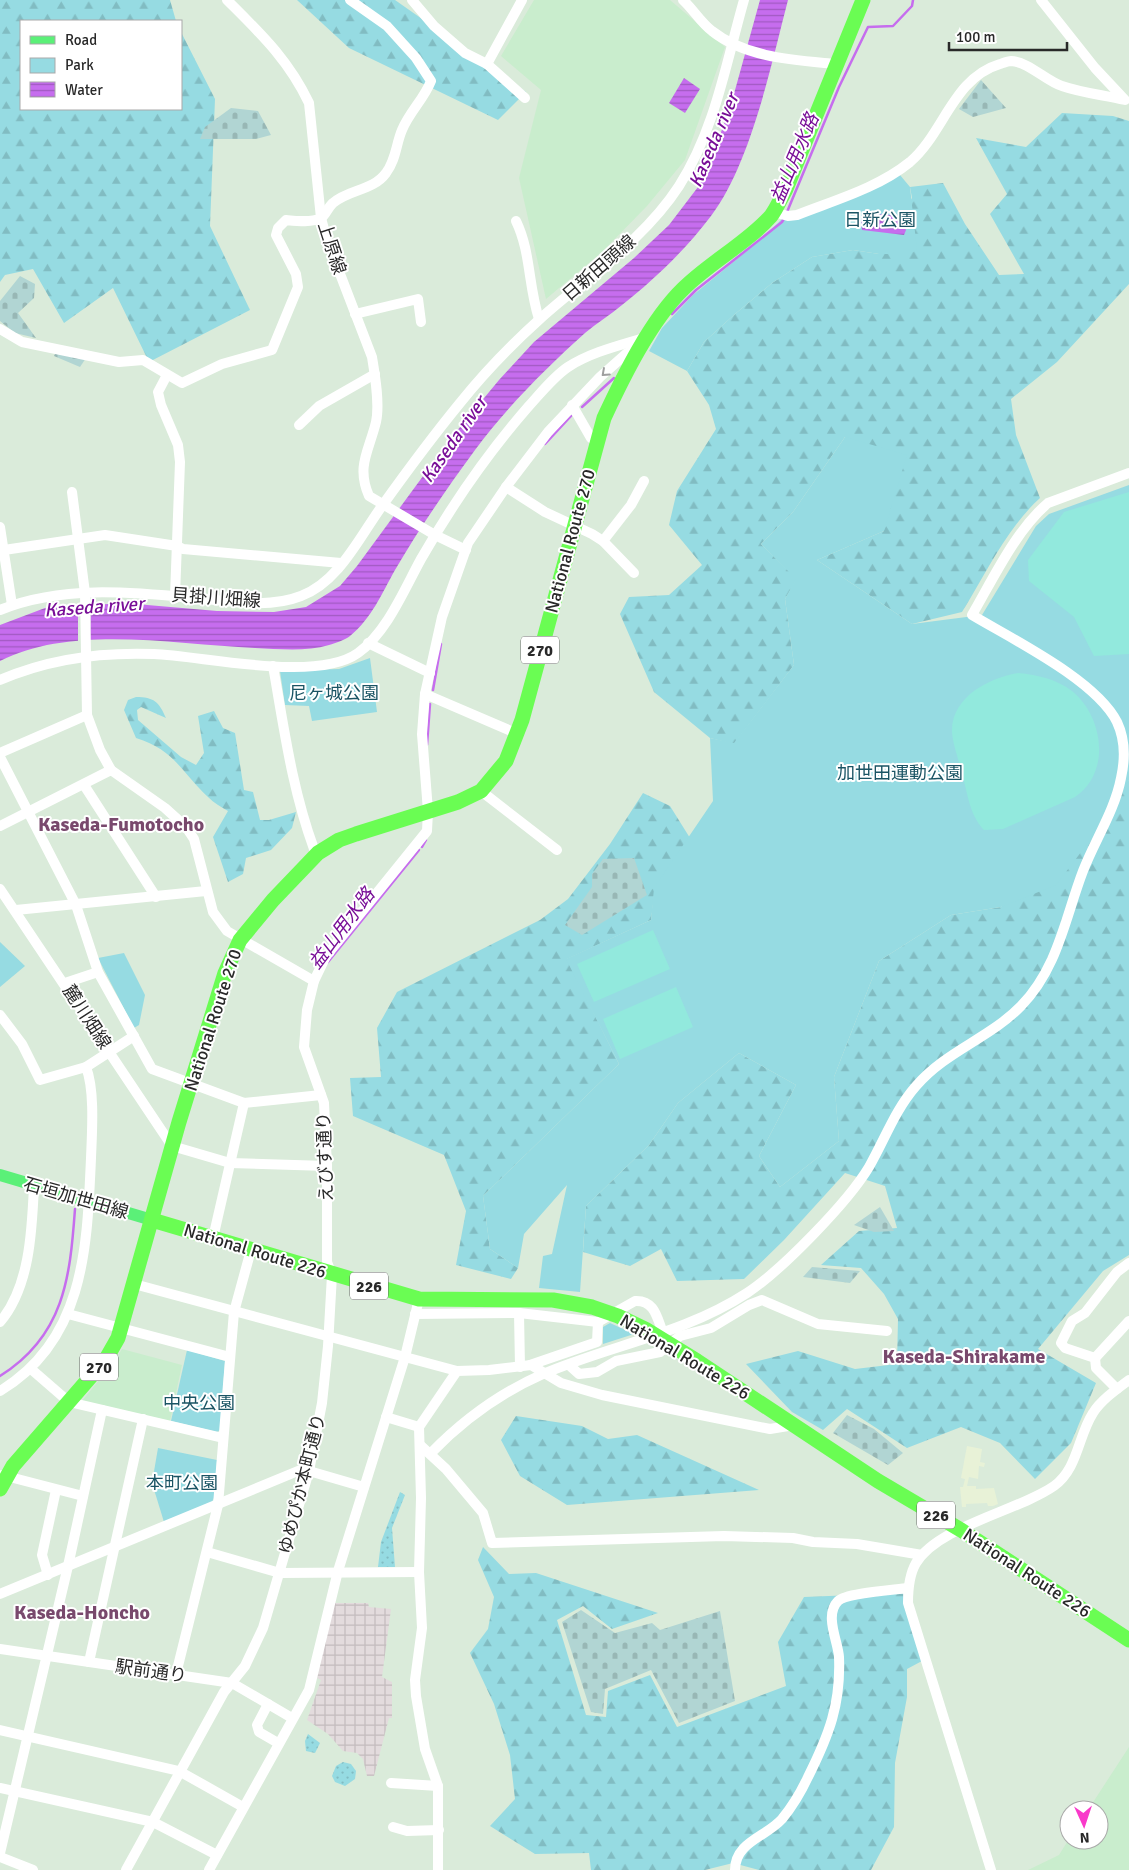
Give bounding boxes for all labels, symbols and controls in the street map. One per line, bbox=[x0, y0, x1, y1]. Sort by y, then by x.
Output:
legend bbox=[20, 20, 182, 110]
scale bar bbox=[949, 20, 1066, 52]
text: 100 m bbox=[956, 28, 996, 46]
text: Road bbox=[65, 31, 97, 49]
text: Park bbox=[65, 56, 94, 74]
text: Water bbox=[65, 81, 103, 99]
water label: Kaseda river bbox=[683, 87, 746, 191]
water label: 益山用水路 bbox=[765, 108, 825, 207]
park label: 日新公園 bbox=[844, 209, 916, 231]
street label: 上原線 bbox=[313, 219, 351, 277]
street label: 日新田頭線 bbox=[558, 230, 640, 306]
one-way arrow bbox=[601, 368, 610, 377]
water label: Kaseda river bbox=[415, 389, 494, 487]
street label: National Route 270 bbox=[540, 467, 600, 615]
street label: 貝掛川畑線 bbox=[170, 584, 262, 612]
water label: Kaseda river bbox=[43, 591, 148, 622]
road number: 270 bbox=[521, 636, 559, 664]
park label: 尼ヶ城公園 bbox=[289, 682, 379, 704]
park label: 加世田運動公園 bbox=[837, 762, 963, 784]
district label: Kaseda-Fumotocho bbox=[38, 812, 204, 837]
water label: 益山用水路 bbox=[304, 882, 381, 974]
street label: National Route 270 bbox=[180, 946, 246, 1094]
street label: 麓川畑線 bbox=[58, 981, 116, 1053]
street label: えびす通り bbox=[312, 1112, 338, 1202]
street label: 石垣加世田線 bbox=[21, 1173, 131, 1223]
street label: National Route 226 bbox=[181, 1219, 329, 1283]
road number: 226 bbox=[350, 1272, 388, 1300]
street label: National Route 226 bbox=[616, 1309, 754, 1405]
district label: Kaseda-Shirakame bbox=[883, 1344, 1045, 1369]
road number: 270 bbox=[80, 1354, 118, 1380]
park label: 中央公園 bbox=[163, 1392, 235, 1414]
street label: ゆめぴか本町通り bbox=[274, 1411, 330, 1557]
park label: 本町公園 bbox=[146, 1472, 218, 1494]
road number: 226 bbox=[917, 1502, 955, 1528]
street label: National Route 226 bbox=[959, 1523, 1095, 1623]
district label: Kaseda-Honcho bbox=[14, 1600, 150, 1625]
street label: 駅前通り bbox=[114, 1655, 188, 1687]
north arrow bbox=[1059, 1800, 1109, 1850]
text: N bbox=[1079, 1829, 1090, 1846]

